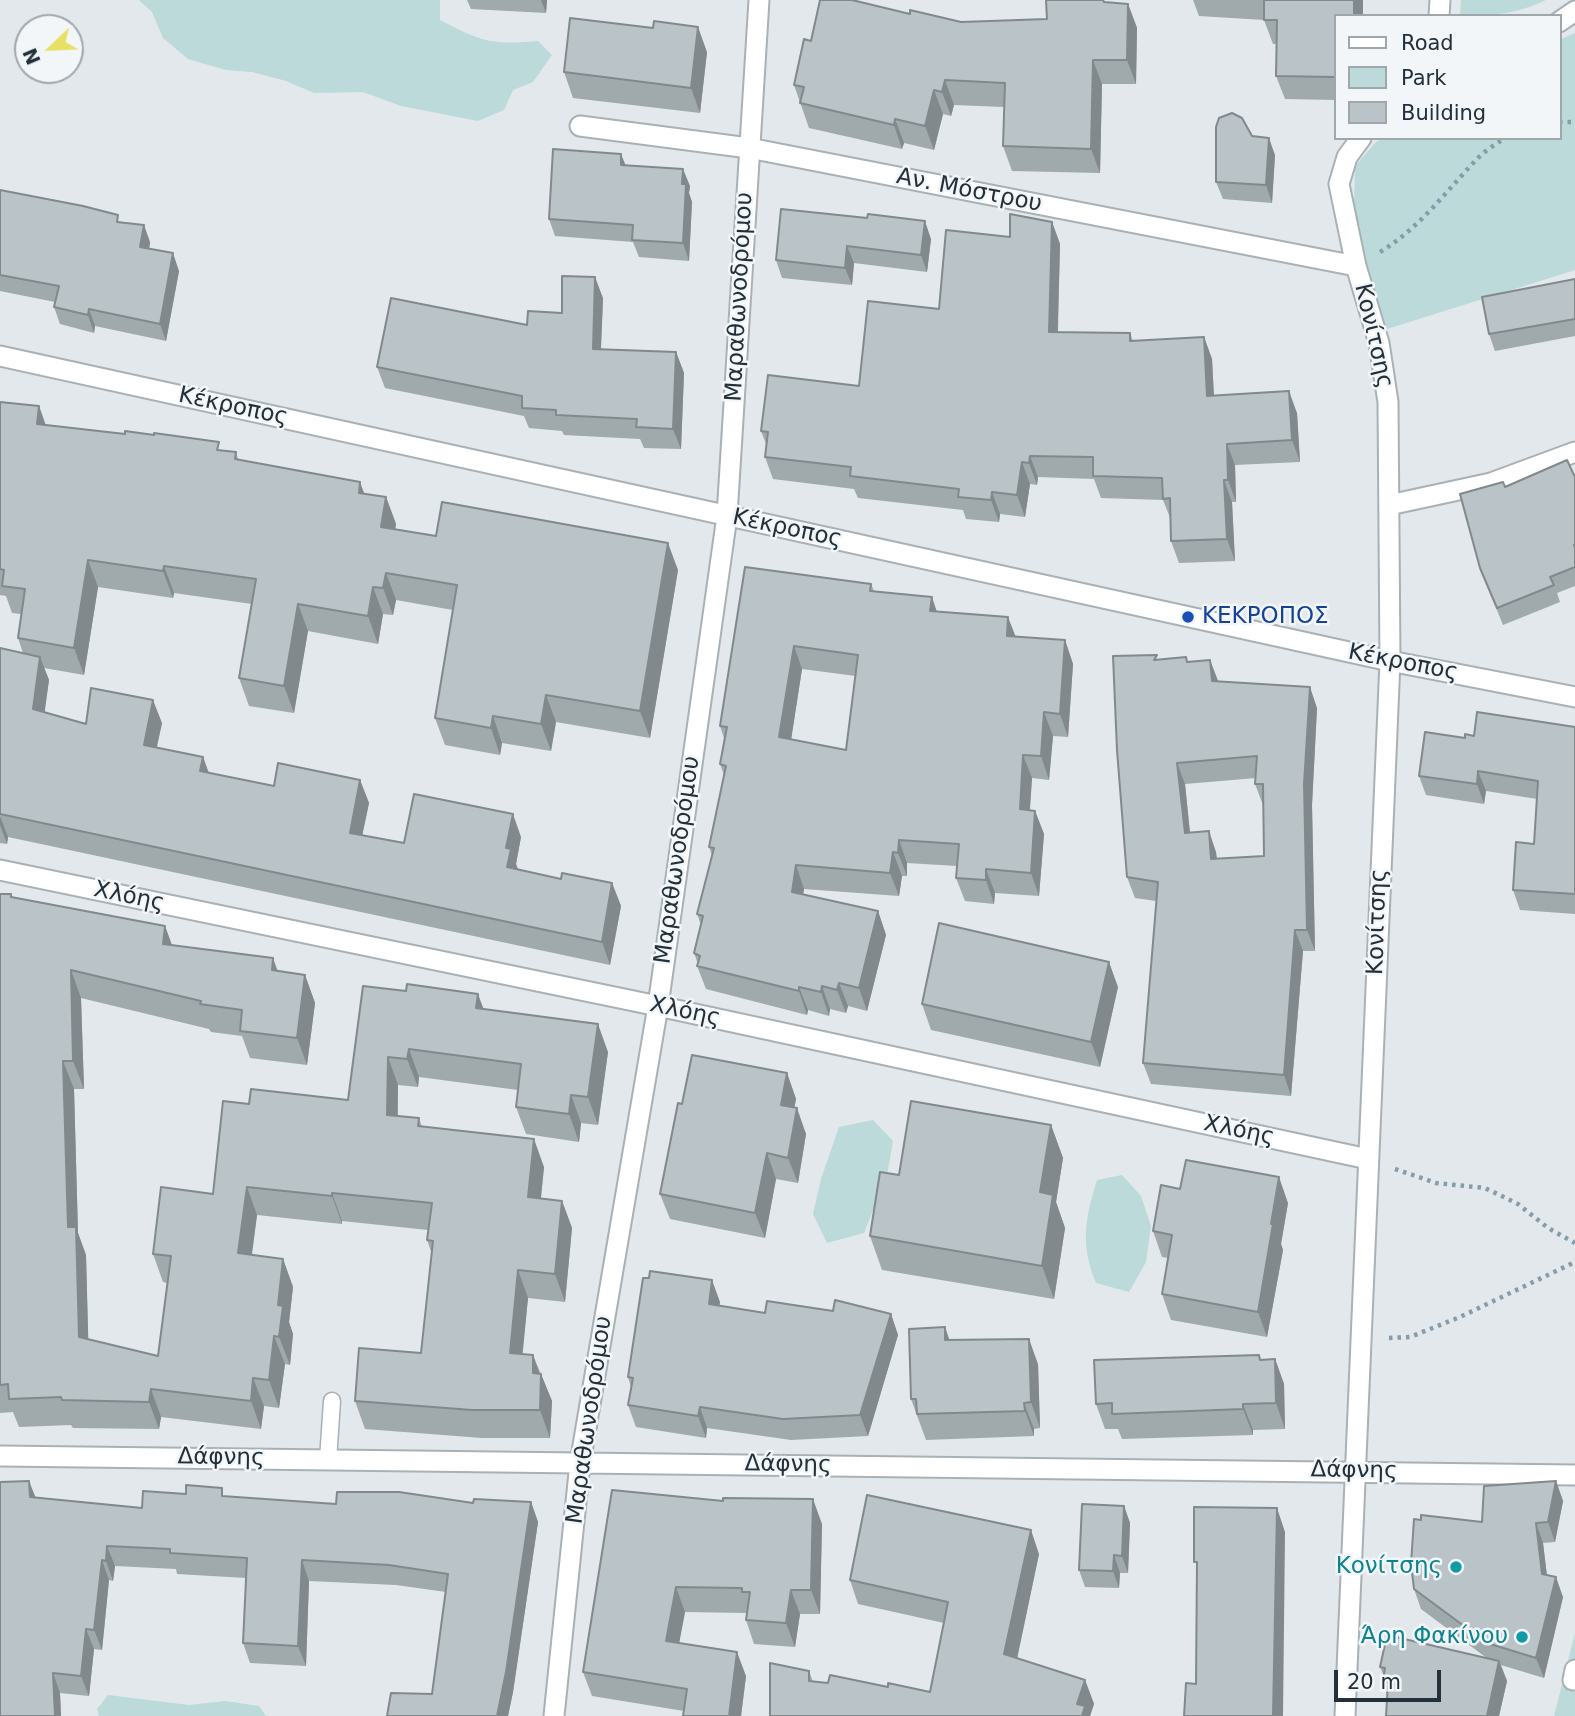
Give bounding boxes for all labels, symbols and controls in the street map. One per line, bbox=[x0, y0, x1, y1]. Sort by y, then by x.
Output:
north arrow bbox=[14, 14, 84, 84]
legend bbox=[1334, 14, 1561, 140]
text: Road bbox=[1401, 31, 1454, 55]
text: N bbox=[18, 45, 45, 68]
text: Park bbox=[1401, 66, 1446, 90]
text: Building bbox=[1401, 101, 1486, 125]
street label: Αν. Μόστρου bbox=[894, 163, 1044, 219]
street label: Μαραθωνοδρόμου bbox=[721, 192, 759, 402]
street label: Κονίτσης bbox=[1348, 281, 1398, 391]
street label: Κέκροπος bbox=[176, 382, 290, 432]
street label: Κέκροπος bbox=[730, 504, 844, 554]
place label: ΚΕΚΡΟΠΟΣ bbox=[1202, 603, 1329, 631]
marker: ΚΕΚΡΟΠΟΣ bbox=[1180, 609, 1196, 625]
street label: Κέκροπος bbox=[1346, 639, 1460, 687]
street label: Μαραθωνοδρόμου bbox=[650, 754, 706, 966]
street label: Κονίτσης bbox=[1362, 868, 1394, 976]
street label: Χλόης bbox=[91, 876, 167, 918]
street label: Χλόης bbox=[647, 991, 723, 1033]
street label: Χλόης bbox=[1201, 1110, 1277, 1152]
street label: Μαραθωνοδρόμου bbox=[562, 1314, 618, 1526]
street label: Δάφνης bbox=[177, 1443, 265, 1473]
street label: Δάφνης bbox=[744, 1450, 832, 1480]
street label: Δάφνης bbox=[1310, 1456, 1398, 1486]
place label: Κονίτσης bbox=[1336, 1553, 1442, 1581]
marker: Κονίτσης bbox=[1448, 1559, 1464, 1575]
place label: Άρη Φακίνου bbox=[1361, 1623, 1508, 1651]
marker: Άρη Φακίνου bbox=[1514, 1629, 1530, 1645]
scale bar bbox=[1337, 1656, 1444, 1700]
text: 20 m bbox=[1347, 1670, 1401, 1694]

